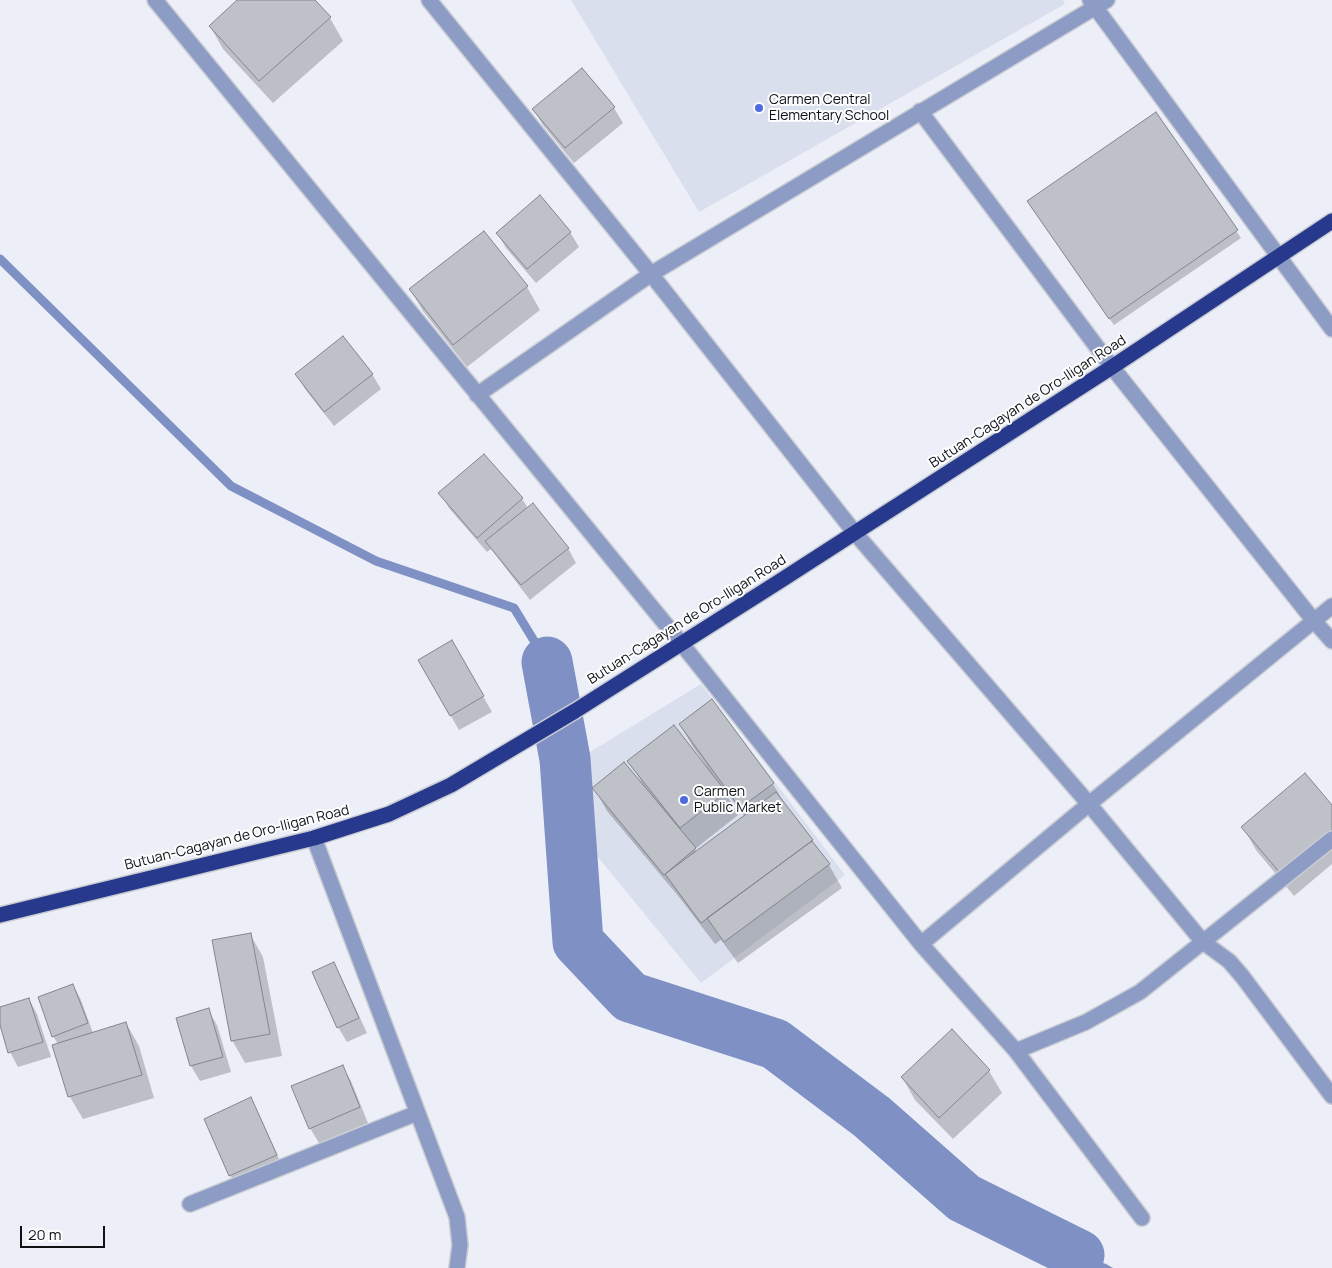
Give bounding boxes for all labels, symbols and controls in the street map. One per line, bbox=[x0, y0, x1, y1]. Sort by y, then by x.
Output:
place label: Carmen Central Elementary School bbox=[769, 92, 889, 124]
marker: Carmen Central Elementary School bbox=[753, 102, 765, 114]
street label: Butuan-Cagayan de Oro-Iligan Road bbox=[927, 332, 1129, 472]
street label: Butuan-Cagayan de Oro-Iligan Road bbox=[585, 552, 789, 688]
place label: Carmen Public Market bbox=[694, 784, 781, 816]
marker: Carmen Public Market bbox=[678, 794, 690, 806]
street label: Butuan-Cagayan de Oro-Iligan Road bbox=[123, 802, 351, 874]
scale bar bbox=[22, 1216, 108, 1248]
text: 20 m bbox=[28, 1224, 61, 1245]

